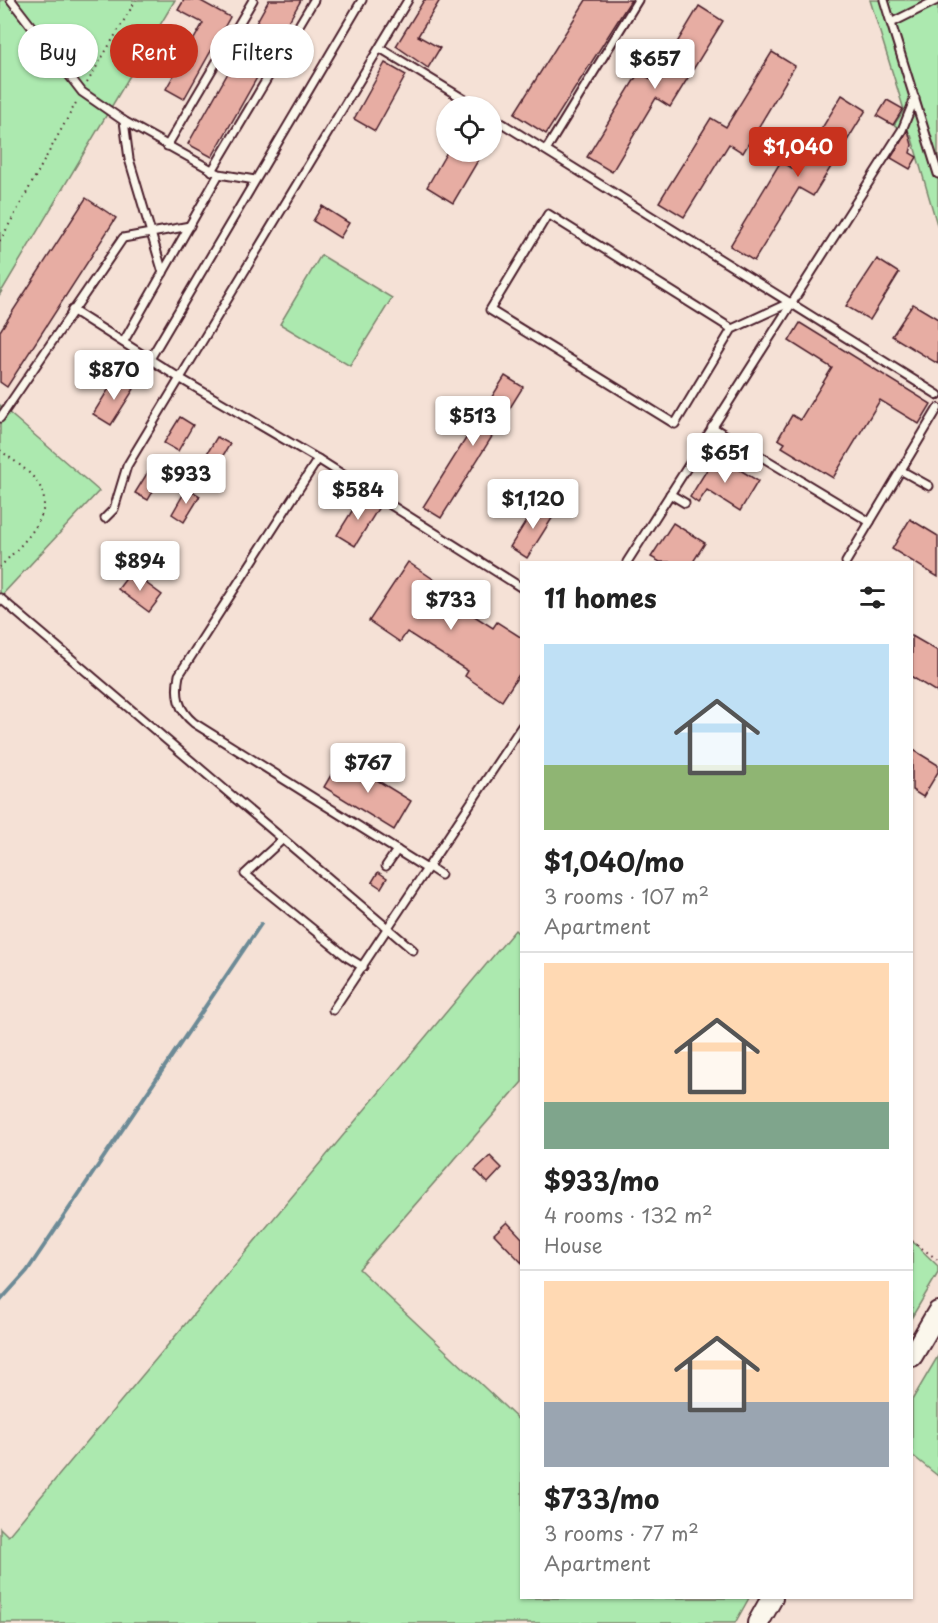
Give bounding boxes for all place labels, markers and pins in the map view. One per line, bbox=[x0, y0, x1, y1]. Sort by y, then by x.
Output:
pin: $657 bbox=[619, 39, 691, 90]
pin: $1,040 bbox=[749, 127, 847, 178]
pin: $870 bbox=[78, 350, 150, 401]
pin: $513 bbox=[437, 396, 509, 447]
pin: $651 bbox=[689, 433, 761, 484]
pin: $933 bbox=[150, 454, 222, 505]
pin: $584 bbox=[322, 470, 394, 521]
pin: $1,120 bbox=[484, 479, 582, 530]
pin: $894 bbox=[104, 541, 176, 592]
pin: $733 bbox=[415, 580, 487, 631]
pin: $767 bbox=[332, 743, 404, 794]

